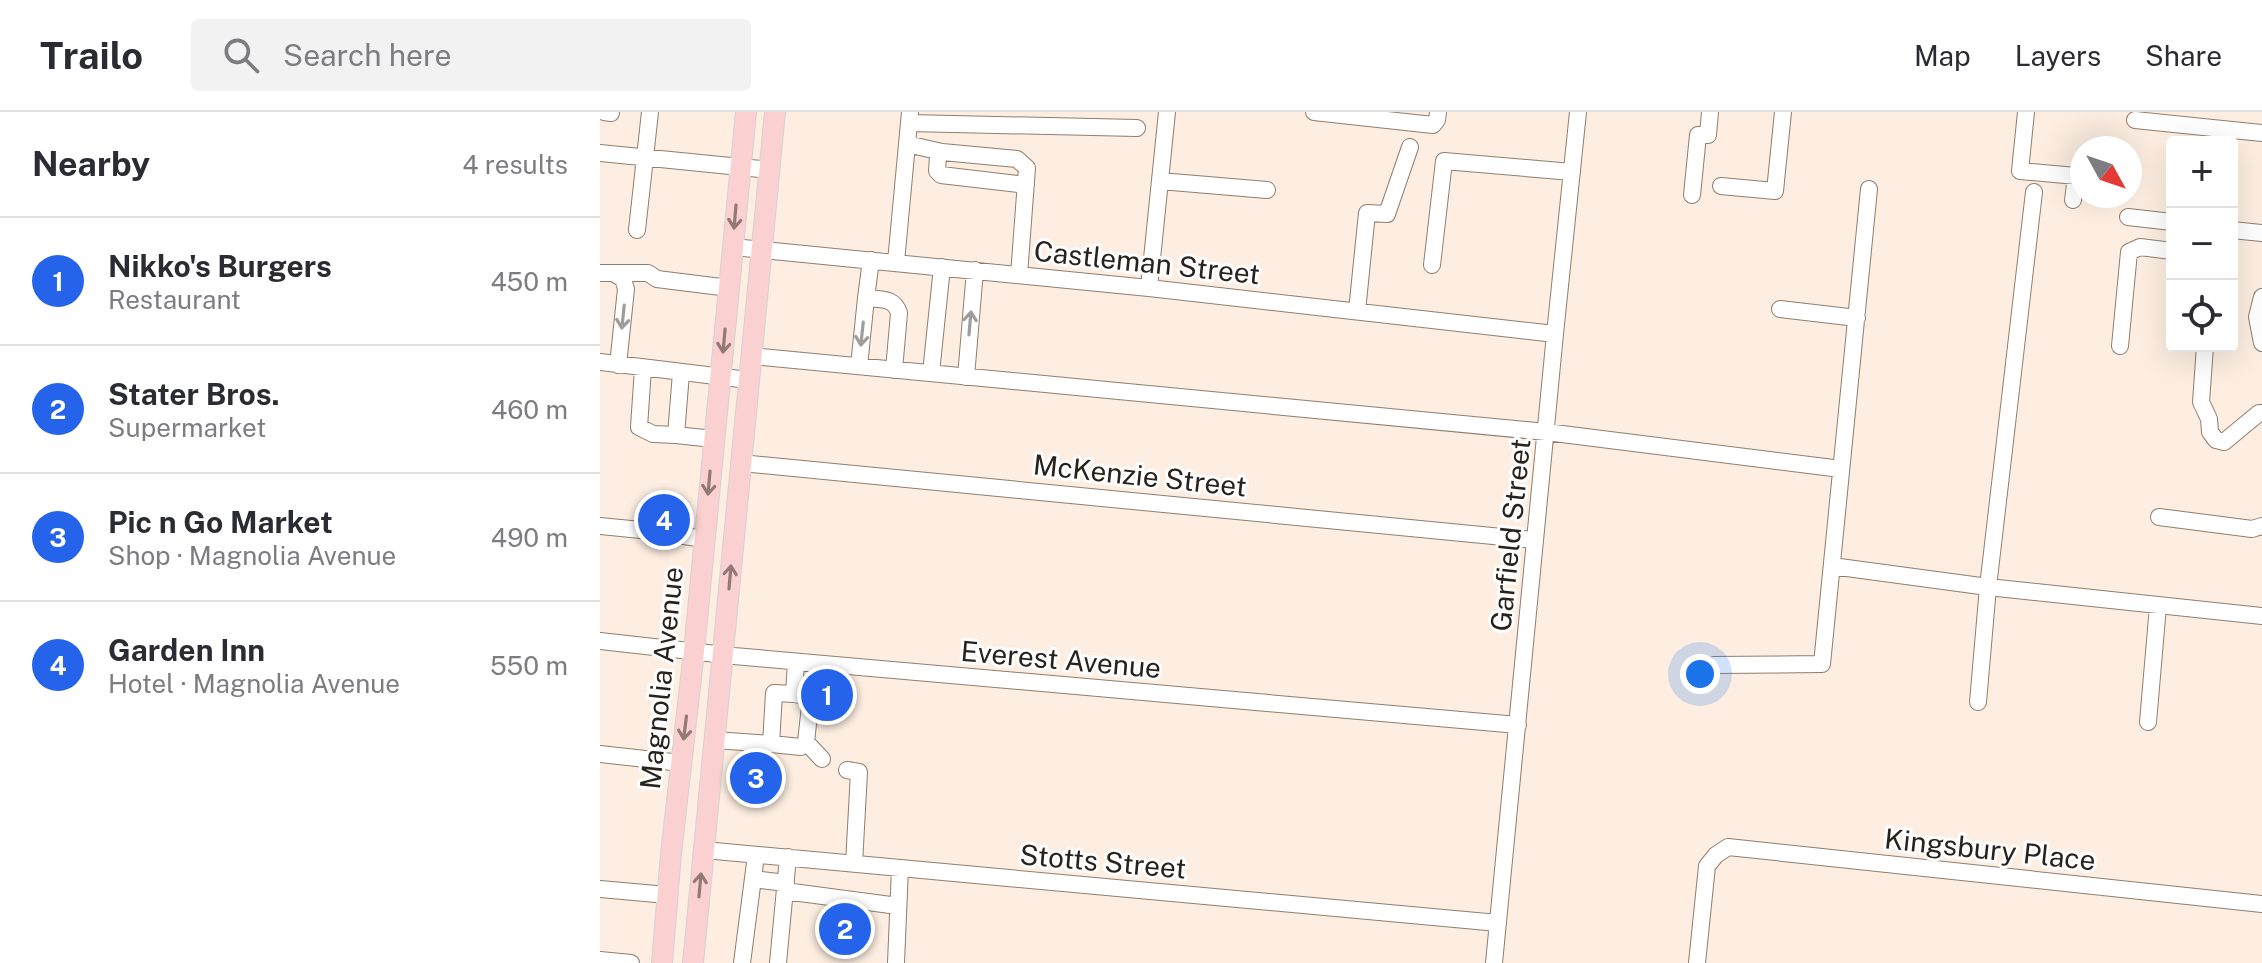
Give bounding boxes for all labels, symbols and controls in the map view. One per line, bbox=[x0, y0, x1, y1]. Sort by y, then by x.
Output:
search box bbox=[191, 19, 751, 91]
text: Trailo bbox=[40, 33, 143, 78]
icon: search bbox=[219, 33, 263, 77]
text: Search here bbox=[283, 37, 452, 73]
text: Map bbox=[1914, 39, 1971, 72]
text: Layers bbox=[2015, 39, 2101, 72]
text: Share bbox=[2145, 39, 2222, 72]
north arrow bbox=[2070, 136, 2142, 208]
map controls bbox=[2166, 136, 2238, 352]
button: + bbox=[2166, 136, 2238, 208]
text: Nearby bbox=[32, 144, 150, 184]
text: 4 results bbox=[462, 149, 568, 180]
one-way arrow bbox=[728, 203, 743, 230]
button: − bbox=[2166, 208, 2238, 280]
street label: Castleman Street bbox=[1032, 234, 1262, 290]
text: Nikko's Burgers bbox=[108, 248, 332, 284]
text: 1 bbox=[52, 266, 64, 297]
text: 450 m bbox=[491, 266, 568, 297]
button: locate bbox=[2166, 280, 2238, 352]
text: Restaurant bbox=[108, 284, 241, 315]
one-way arrow bbox=[615, 303, 630, 330]
one-way arrow bbox=[963, 311, 978, 337]
one-way arrow bbox=[855, 320, 870, 347]
one-way arrow bbox=[716, 327, 731, 353]
text: Stater Bros. bbox=[108, 376, 280, 412]
text: 2 bbox=[50, 394, 66, 425]
text: 460 m bbox=[491, 394, 568, 425]
text: Supermarket bbox=[108, 412, 266, 443]
street label: Garfield Street bbox=[1483, 437, 1537, 633]
street label: McKenzie Street bbox=[1032, 447, 1248, 503]
one-way arrow bbox=[701, 469, 716, 496]
pin: 4 bbox=[638, 490, 690, 550]
text: Pic n Go Market bbox=[108, 504, 333, 540]
text: 3 bbox=[49, 522, 67, 553]
text: 490 m bbox=[491, 522, 568, 553]
text: Shop · Magnolia Avenue bbox=[108, 540, 396, 571]
one-way arrow bbox=[723, 564, 738, 591]
street label: Magnolia Avenue bbox=[633, 565, 689, 791]
text: Garden Inn bbox=[108, 632, 265, 668]
street label: Everest Avenue bbox=[960, 634, 1162, 684]
text: 4 bbox=[49, 650, 67, 681]
text: 550 m bbox=[490, 650, 568, 681]
your location bbox=[1680, 654, 1720, 694]
pin: 1 bbox=[801, 665, 853, 725]
text: Hotel · Magnolia Avenue bbox=[108, 668, 400, 699]
one-way arrow bbox=[677, 715, 692, 740]
pin: 3 bbox=[730, 748, 782, 808]
street label: Kingsbury Place bbox=[1883, 821, 2097, 877]
street label: Stotts Street bbox=[1018, 837, 1188, 885]
one-way arrow bbox=[693, 872, 708, 899]
pin: 2 bbox=[819, 899, 871, 959]

